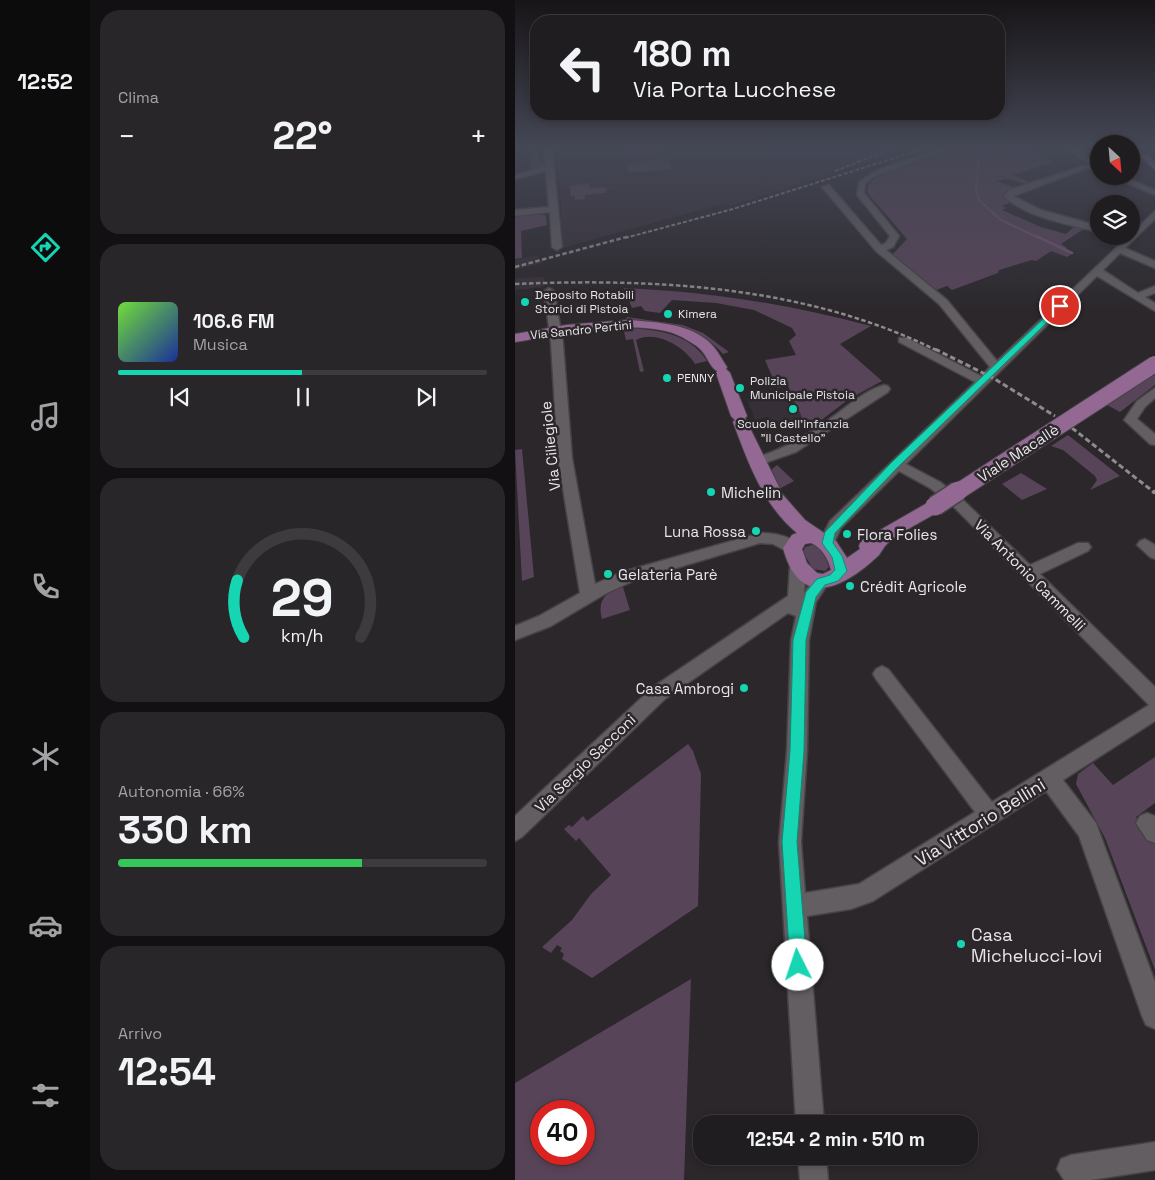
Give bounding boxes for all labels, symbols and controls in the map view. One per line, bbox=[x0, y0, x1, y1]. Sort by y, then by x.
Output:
text: 180 m bbox=[633, 32, 731, 76]
icon: left bbox=[550, 35, 615, 100]
text: 12:52 bbox=[17, 67, 73, 95]
text: Via Porta Lucchese bbox=[633, 75, 836, 103]
text: Clima bbox=[118, 87, 159, 108]
text: 22° bbox=[272, 112, 333, 160]
text: − bbox=[118, 118, 135, 154]
text: + bbox=[470, 118, 487, 154]
north arrow bbox=[1090, 135, 1140, 185]
map controls bbox=[1090, 135, 1140, 245]
button: layers bbox=[1090, 195, 1140, 245]
icon: directions bbox=[28, 230, 63, 265]
pin bbox=[1039, 285, 1081, 327]
place label: Deposito Rotabili Storici di Pistoia bbox=[535, 287, 634, 317]
icon: arrive bbox=[1046, 292, 1074, 320]
marker: Deposito Rotabili Storici di Pistoia bbox=[519, 296, 531, 308]
place label: Kimera bbox=[678, 306, 717, 322]
marker: Kimera bbox=[662, 308, 674, 320]
text: 106.6 FM bbox=[193, 309, 275, 334]
street label: Via Sandro Pertini bbox=[529, 317, 633, 343]
text: Musica bbox=[193, 334, 248, 355]
place label: PENNY bbox=[677, 370, 715, 386]
marker: PENNY bbox=[661, 372, 673, 384]
place label: Polizia Municipale Pistoia bbox=[750, 373, 855, 403]
marker: Polizia Municipale Pistoia bbox=[734, 382, 746, 394]
icon: previous bbox=[166, 383, 194, 411]
icon: pause bbox=[289, 383, 317, 411]
icon: next bbox=[412, 383, 440, 411]
icon: music bbox=[28, 399, 63, 434]
street label: Via Ciliegiole bbox=[536, 400, 564, 492]
marker: Scuola dell'infanzia "Il Castello" bbox=[787, 403, 799, 415]
place label: Scuola dell'infanzia "Il Castello" bbox=[737, 416, 849, 446]
street label: Viale Macallè bbox=[974, 420, 1062, 486]
place label: Michelin bbox=[721, 483, 781, 502]
marker: Michelin bbox=[705, 486, 717, 498]
street label: Via Antonio Cammelli bbox=[970, 515, 1090, 635]
place label: Luna Rossa bbox=[664, 522, 746, 541]
marker: Luna Rossa bbox=[750, 525, 762, 537]
place label: Flora Folies bbox=[857, 525, 937, 544]
marker: Flora Folies bbox=[841, 528, 853, 540]
text: 29 bbox=[271, 565, 334, 631]
place label: Gelateria Parè bbox=[618, 565, 718, 584]
marker: Gelateria Parè bbox=[602, 568, 614, 580]
icon: phone bbox=[28, 569, 63, 604]
place label: Crédit Agricole bbox=[860, 577, 967, 596]
marker: Crédit Agricole bbox=[844, 580, 856, 592]
text: km/h bbox=[281, 624, 324, 647]
place label: Casa Ambrogi bbox=[636, 679, 734, 698]
marker: Casa Ambrogi bbox=[738, 682, 750, 694]
street label: Via Sergio Sacconi bbox=[531, 710, 639, 816]
icon: climate bbox=[28, 739, 63, 774]
street label: Via Vittorio Bellini bbox=[911, 773, 1049, 871]
text: Autonomia · 66% bbox=[118, 781, 245, 802]
text: 330 km bbox=[118, 806, 252, 854]
icon: car bbox=[28, 908, 63, 943]
place label: Casa Michelucci-Iovi bbox=[971, 923, 1102, 967]
position arrow bbox=[771, 938, 823, 990]
marker: Casa Michelucci-Iovi bbox=[955, 938, 967, 950]
text: Arrivo bbox=[118, 1023, 162, 1044]
text: 12:54 bbox=[118, 1048, 216, 1096]
icon: filters bbox=[28, 1078, 63, 1113]
speed limit sign: 40 bbox=[530, 1100, 595, 1165]
text: 12:54 · 2 min · 510 m bbox=[746, 1127, 925, 1152]

